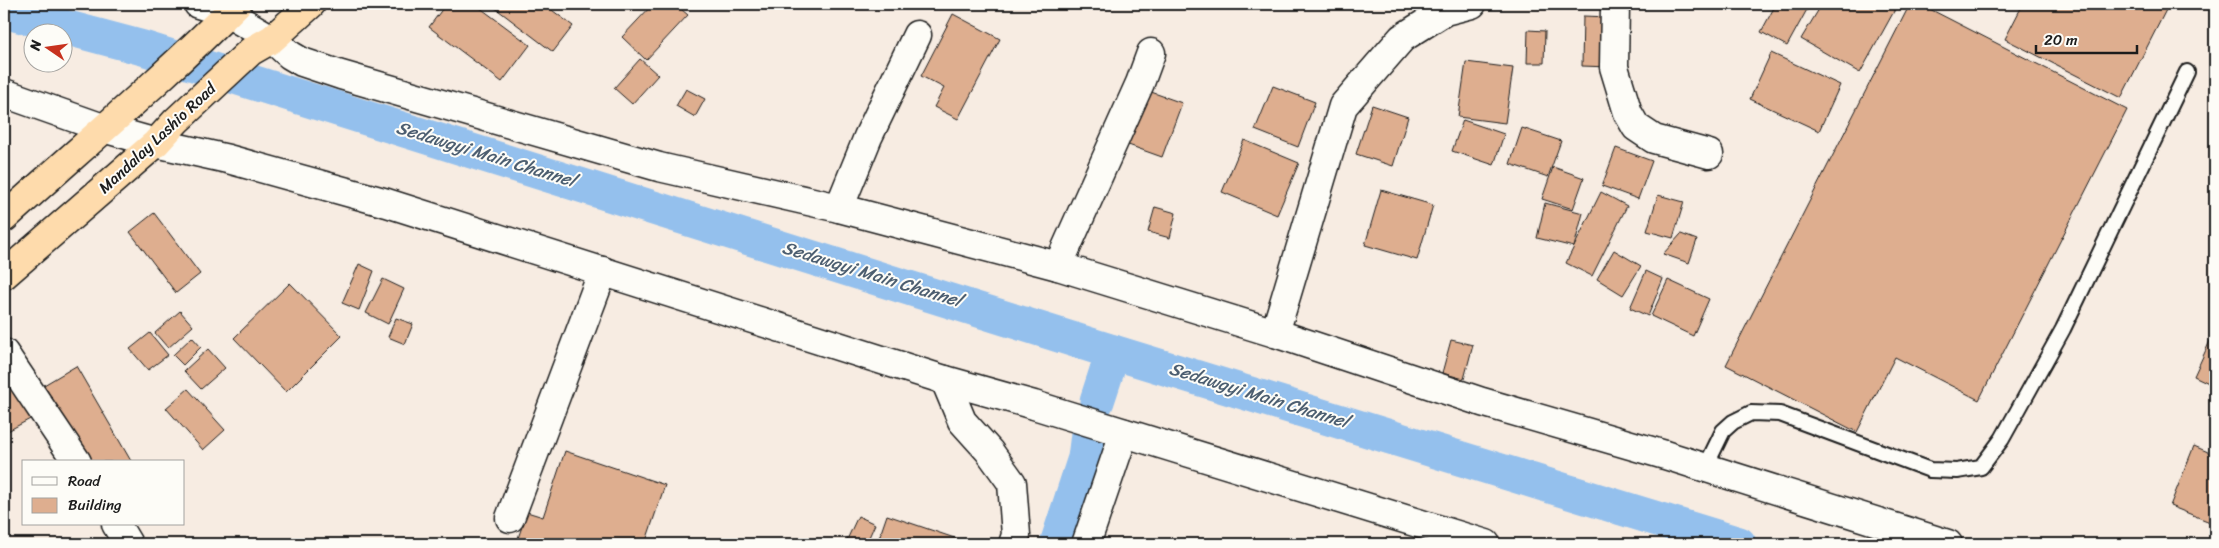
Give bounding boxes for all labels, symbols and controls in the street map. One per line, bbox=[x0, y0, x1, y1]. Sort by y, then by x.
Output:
north arrow bbox=[22, 22, 72, 72]
scale bar bbox=[2036, 22, 2138, 54]
text: 20 m bbox=[2044, 27, 2078, 53]
text: N bbox=[22, 37, 49, 54]
street label: Mandalay Lashio Road bbox=[91, 74, 224, 201]
water label: Sedawgyi Main Channel bbox=[392, 111, 583, 198]
water label: Sedawgyi Main Channel bbox=[778, 231, 969, 318]
water label: Sedawgyi Main Channel bbox=[1165, 352, 1356, 439]
legend bbox=[22, 460, 185, 526]
text: Road bbox=[68, 468, 101, 494]
text: Building bbox=[68, 492, 122, 518]

